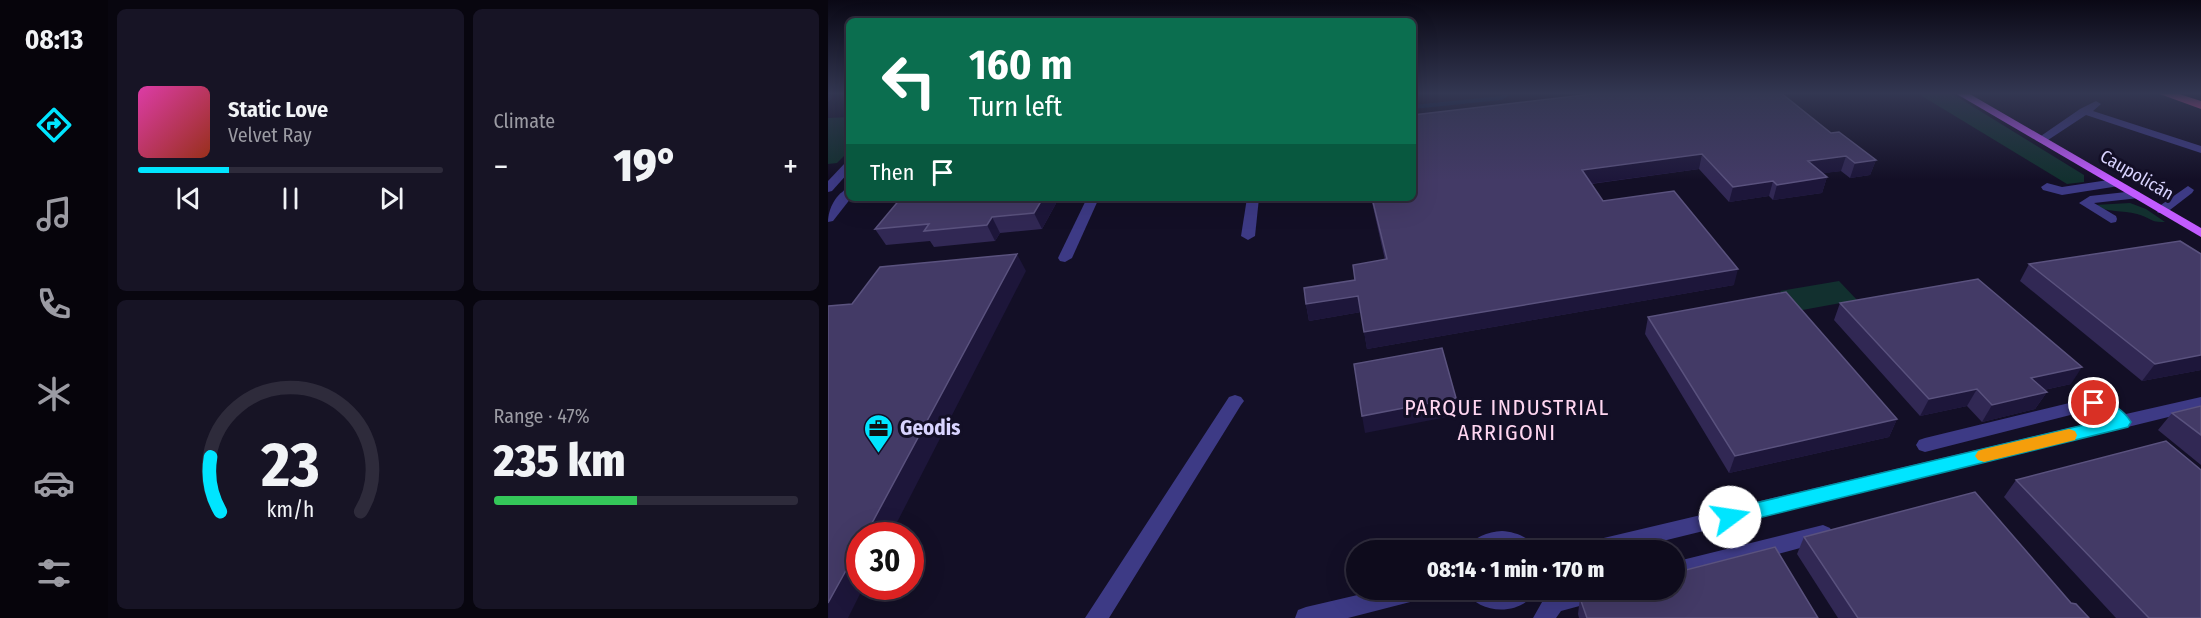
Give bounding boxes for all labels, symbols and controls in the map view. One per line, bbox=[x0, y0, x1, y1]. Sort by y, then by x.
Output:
text: 08:13 bbox=[25, 24, 83, 56]
text: 160 m bbox=[969, 40, 1072, 90]
icon: left bbox=[870, 42, 948, 120]
text: Turn left bbox=[969, 91, 1062, 123]
text: Static Love bbox=[228, 96, 328, 123]
icon: directions bbox=[33, 104, 75, 146]
text: Climate bbox=[494, 109, 555, 133]
text: Velvet Ray bbox=[228, 123, 312, 147]
text: 19° bbox=[614, 139, 678, 193]
street label: Caupolicán bbox=[2096, 145, 2178, 205]
text: − bbox=[494, 147, 508, 187]
text: + bbox=[783, 147, 798, 187]
icon: arrive bbox=[926, 156, 959, 189]
text: Then bbox=[870, 159, 914, 186]
icon: previous bbox=[172, 182, 205, 215]
icon: pause bbox=[274, 182, 307, 215]
icon: next bbox=[375, 182, 408, 215]
icon: music bbox=[33, 193, 75, 235]
icon: phone bbox=[33, 283, 75, 325]
icon: climate bbox=[33, 373, 75, 415]
pin bbox=[2068, 377, 2119, 428]
icon: arrive bbox=[2077, 386, 2110, 419]
district label: PARQUE INDUSTRIAL ARRIGONI bbox=[1404, 394, 1610, 446]
text: Range · 47% bbox=[494, 404, 590, 428]
office icon: Geodis bbox=[863, 412, 895, 454]
place label: Geodis bbox=[900, 415, 960, 441]
text: 23 bbox=[260, 428, 319, 503]
text: 235 km bbox=[494, 434, 626, 488]
icon: car bbox=[33, 462, 75, 504]
position arrow bbox=[1698, 485, 1762, 549]
text: km/h bbox=[266, 497, 314, 523]
speed limit sign: 30 bbox=[846, 522, 924, 600]
icon: filters bbox=[33, 552, 75, 594]
text: 08:14 · 1 min · 170 m bbox=[1427, 556, 1604, 583]

